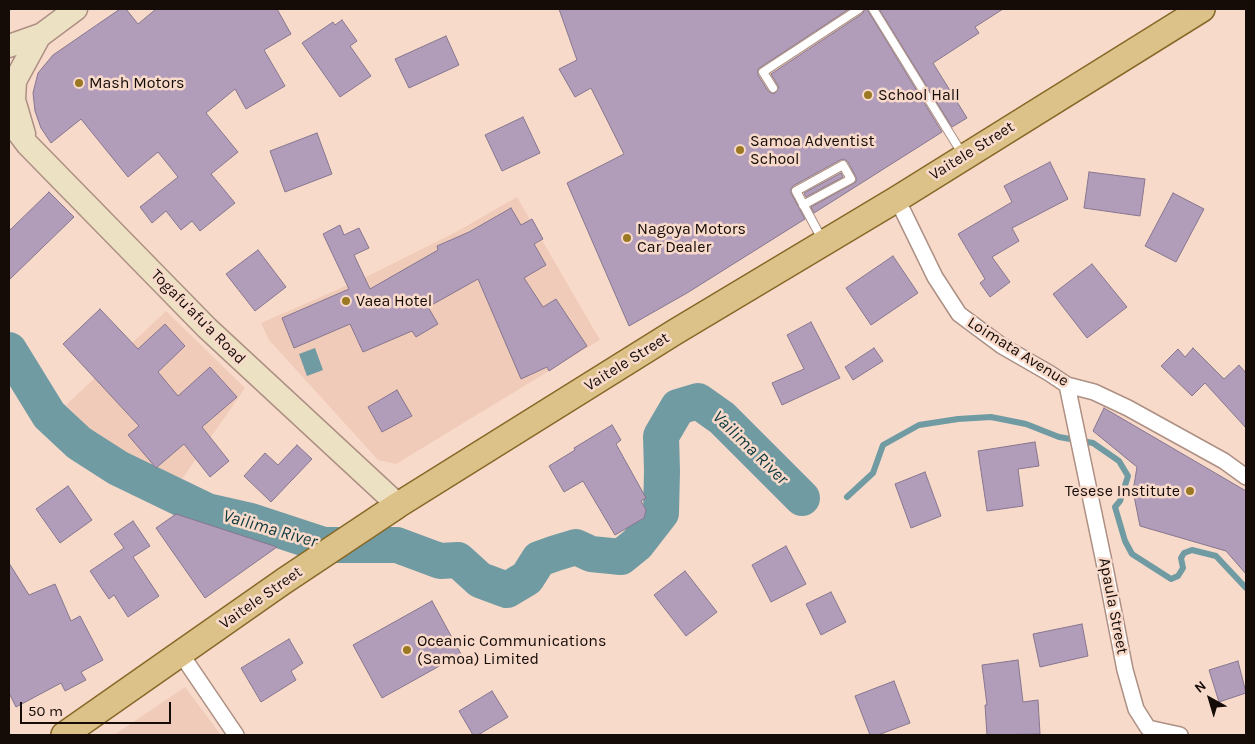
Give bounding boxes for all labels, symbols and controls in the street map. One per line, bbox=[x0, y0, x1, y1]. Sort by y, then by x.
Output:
place label: Mash Motors bbox=[89, 73, 184, 93]
marker: Mash Motors bbox=[73, 77, 85, 89]
place label: School Hall bbox=[878, 85, 960, 105]
marker: School Hall bbox=[862, 89, 874, 101]
street label: Vaitele Street bbox=[926, 117, 1018, 185]
place label: Samoa Adventist School bbox=[750, 131, 875, 169]
marker: Samoa Adventist School bbox=[734, 144, 746, 156]
place label: Nagoya Motors Car Dealer bbox=[637, 219, 746, 257]
marker: Nagoya Motors Car Dealer bbox=[621, 232, 633, 244]
street label: Togafu'afu'a Road bbox=[147, 266, 249, 368]
place label: Vaea Hotel bbox=[356, 291, 432, 311]
marker: Vaea Hotel bbox=[340, 295, 352, 307]
street label: Loimata Avenue bbox=[964, 313, 1072, 391]
street label: Vaitele Street bbox=[581, 328, 673, 396]
water label: Vailima River bbox=[707, 406, 793, 490]
place label: Tesese Institute bbox=[1065, 481, 1180, 501]
marker: Tesese Institute bbox=[1184, 485, 1196, 497]
water label: Vailima River bbox=[220, 505, 320, 553]
street label: Apaula Street bbox=[1094, 556, 1132, 656]
street label: Vaitele Street bbox=[216, 562, 306, 634]
place label: Oceanic Communications (Samoa) Limited bbox=[417, 631, 606, 669]
marker: Oceanic Communications (Samoa) Limited bbox=[401, 644, 413, 656]
north arrow bbox=[1185, 674, 1235, 724]
text: N bbox=[1191, 677, 1209, 697]
scale bar bbox=[22, 692, 174, 724]
text: 50 m bbox=[28, 702, 63, 720]

